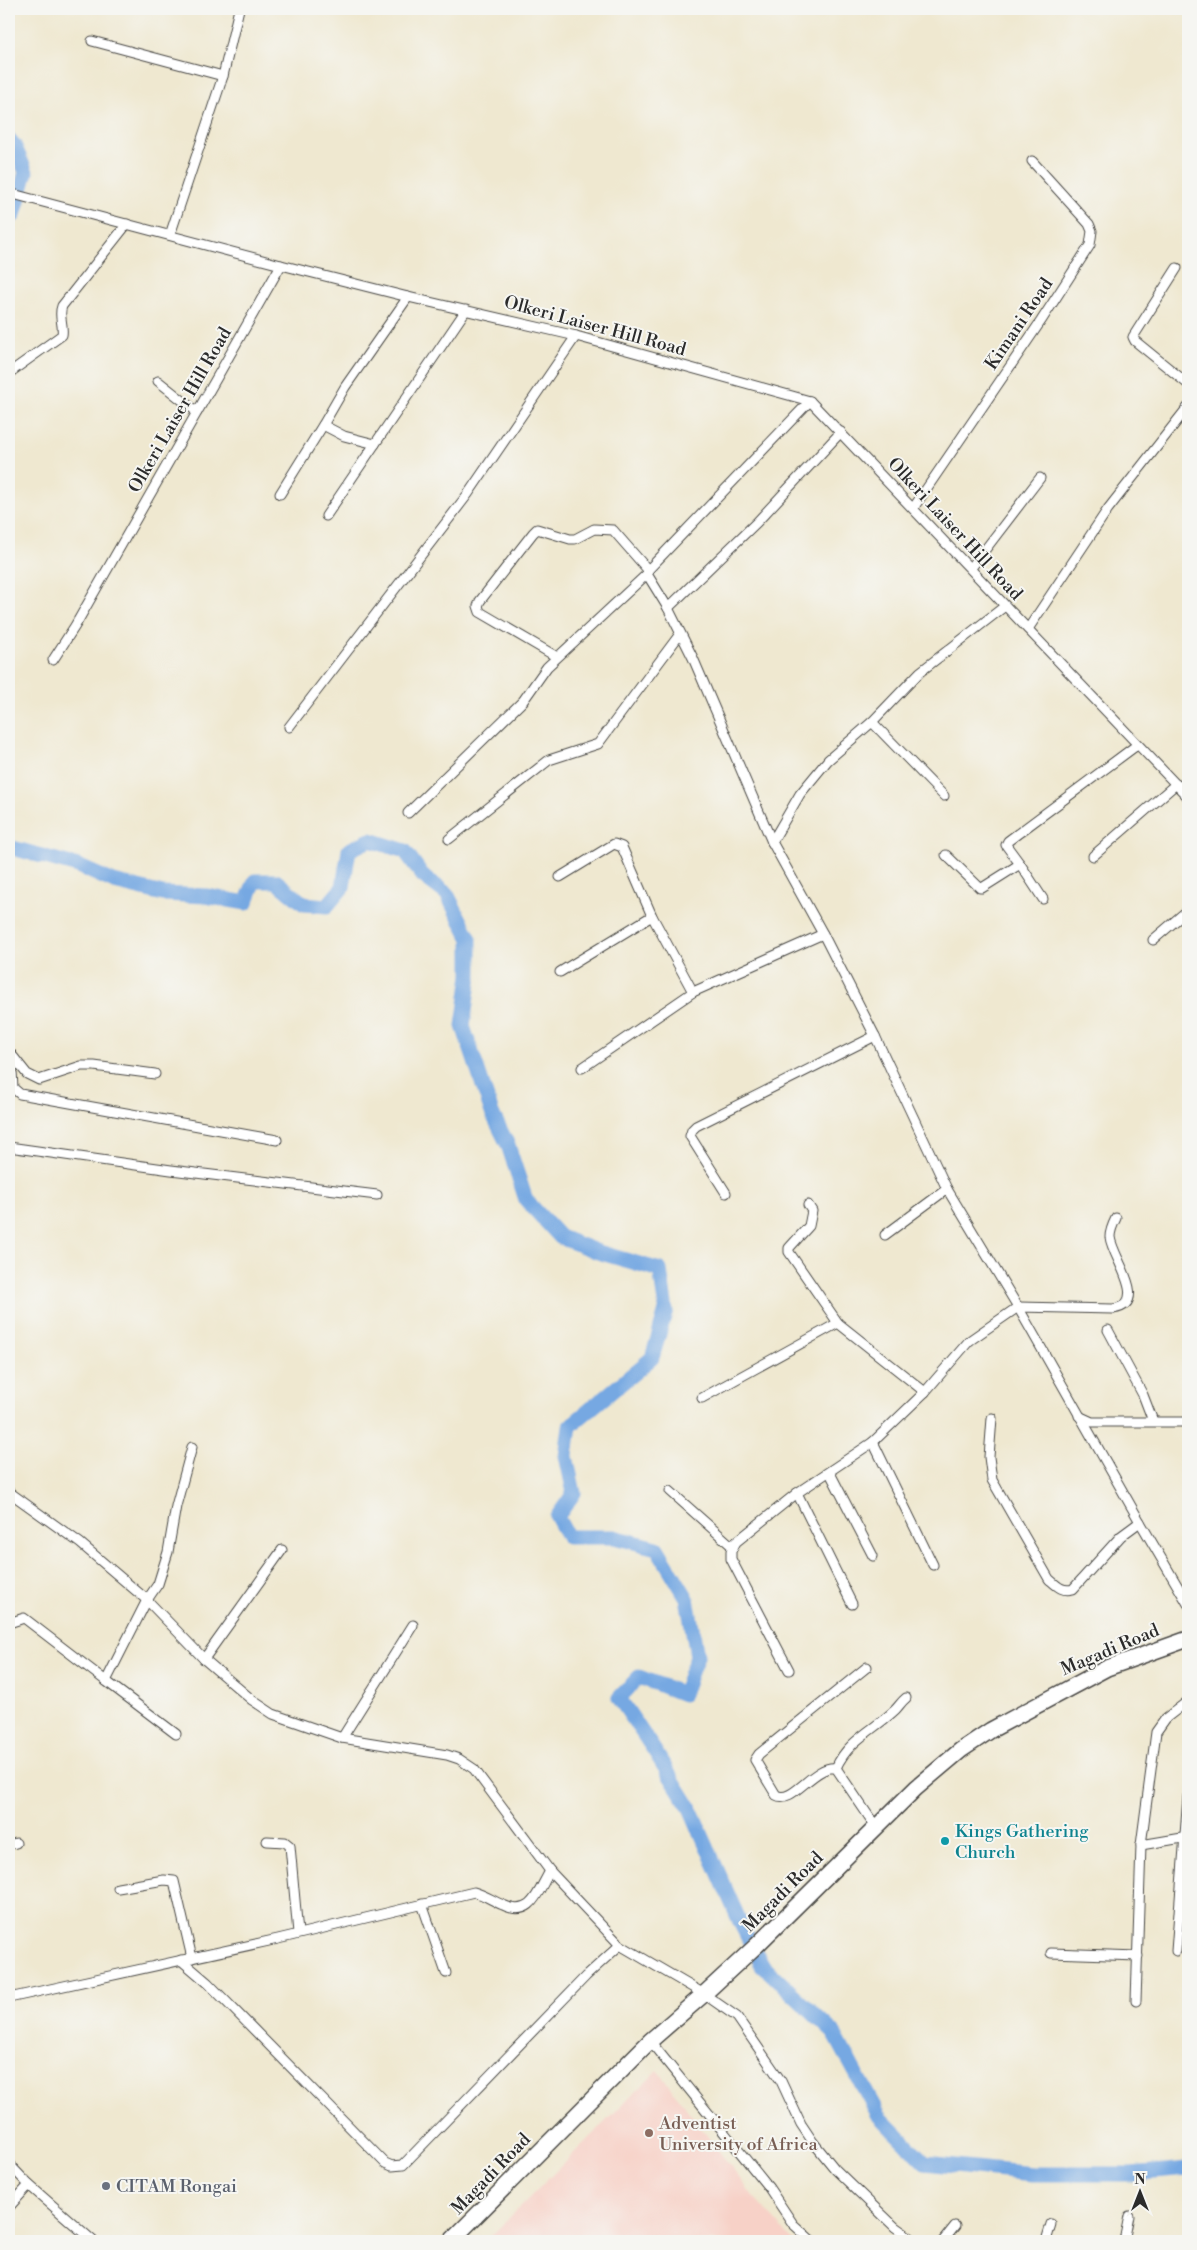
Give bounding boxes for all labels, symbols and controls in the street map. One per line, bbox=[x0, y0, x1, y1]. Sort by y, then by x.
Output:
street label: Kimani Road bbox=[980, 273, 1059, 374]
street label: Olkeri Laiser Hill Road bbox=[502, 291, 689, 362]
street label: Olkeri Laiser Hill Road bbox=[123, 322, 237, 497]
street label: Olkeri Laiser Hill Road bbox=[883, 453, 1028, 606]
street label: Magadi Road bbox=[1057, 1619, 1164, 1681]
place label: Kings Gathering Church bbox=[955, 1820, 1089, 1864]
marker: Kings Gathering Church bbox=[939, 1835, 951, 1847]
street label: Magadi Road bbox=[738, 1846, 829, 1937]
place label: Adventist University of Africa bbox=[658, 2112, 819, 2156]
marker: Adventist University of Africa bbox=[643, 2127, 655, 2139]
street label: Magadi Road bbox=[446, 2128, 536, 2220]
north arrow bbox=[1114, 2168, 1164, 2218]
text: N bbox=[1134, 2171, 1146, 2189]
place label: CITAM Rongai bbox=[116, 2175, 237, 2198]
marker: CITAM Rongai bbox=[100, 2180, 112, 2192]

